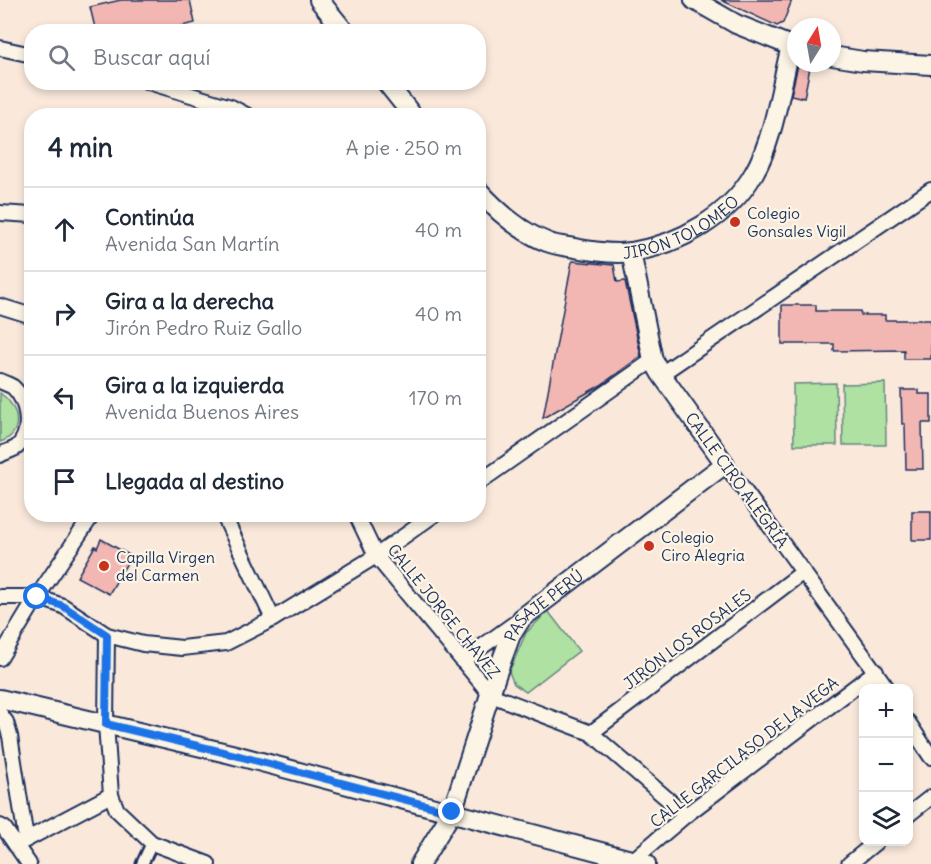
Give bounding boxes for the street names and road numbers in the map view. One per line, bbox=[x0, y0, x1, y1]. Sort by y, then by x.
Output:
street label: JIRÓN TOLOMEO bbox=[622, 191, 743, 263]
street label: CALLE CIRO ALEGRÍA bbox=[681, 408, 793, 552]
street label: CALLE JORGE CHAVEZ bbox=[384, 540, 504, 682]
street label: PASAJE PERÚ bbox=[500, 565, 587, 644]
street label: JIRÓN LOS ROSALES bbox=[619, 584, 755, 693]
street label: CALLE GARCILASO DE LA VEGA bbox=[646, 672, 842, 832]

